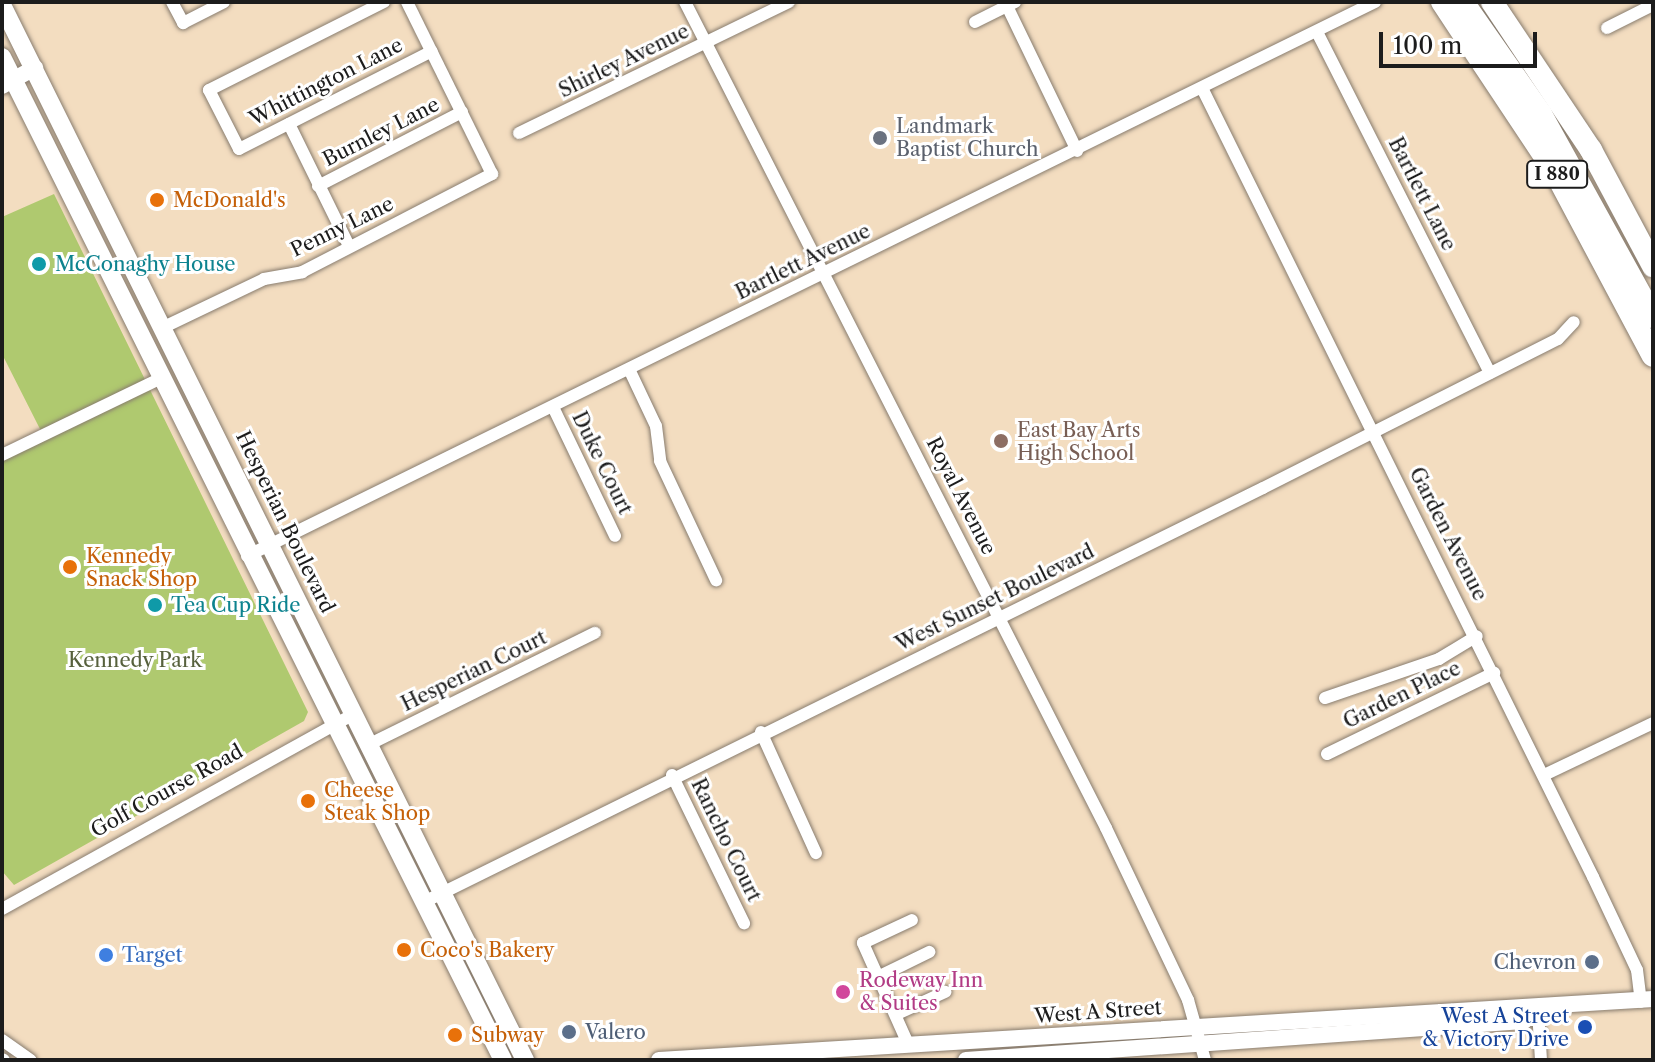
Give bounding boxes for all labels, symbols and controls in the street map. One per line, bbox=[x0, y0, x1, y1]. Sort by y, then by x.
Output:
scale bar bbox=[1383, 16, 1541, 66]
street label: Shirley Avenue bbox=[554, 19, 694, 103]
text: 100 m bbox=[1393, 31, 1462, 60]
street label: Whittington Lane bbox=[245, 33, 407, 131]
street label: Burnley Lane bbox=[319, 92, 443, 172]
place label: Landmark Baptist Church bbox=[896, 114, 1038, 161]
marker: Landmark Baptist Church bbox=[871, 129, 889, 147]
street label: Bartlett Lane bbox=[1383, 133, 1461, 255]
road number: I 880 bbox=[1525, 160, 1589, 188]
place label: McDonald's bbox=[173, 188, 286, 212]
marker: McDonald's bbox=[148, 191, 166, 209]
street label: Penny Lane bbox=[286, 192, 398, 262]
street label: Bartlett Avenue bbox=[731, 219, 875, 305]
place label: McConaghy House bbox=[55, 252, 236, 276]
marker: McConaghy House bbox=[30, 255, 48, 273]
street label: Duke Court bbox=[567, 408, 637, 518]
place label: East Bay Arts High School bbox=[1017, 418, 1142, 465]
street label: Hesperian Boulevard bbox=[230, 427, 340, 617]
marker: East Bay Arts High School bbox=[992, 432, 1010, 450]
street label: Royal Avenue bbox=[921, 433, 1001, 559]
street label: Garden Avenue bbox=[1404, 463, 1492, 605]
street label: West Sunset Boulevard bbox=[892, 539, 1098, 657]
place label: Kennedy Snack Shop bbox=[86, 544, 198, 591]
marker: Kennedy Snack Shop bbox=[61, 558, 79, 576]
place label: Tea Cup Ride bbox=[171, 593, 301, 617]
marker: Tea Cup Ride bbox=[146, 596, 164, 614]
street label: Hesperian Court bbox=[398, 625, 550, 717]
park label: Kennedy Park bbox=[68, 648, 202, 672]
street label: Garden Place bbox=[1339, 656, 1465, 734]
street label: Golf Course Road bbox=[87, 739, 247, 843]
street label: Rancho Court bbox=[686, 775, 766, 905]
place label: Cheese Steak Shop bbox=[324, 778, 431, 825]
marker: Cheese Steak Shop bbox=[299, 792, 317, 810]
place label: Coco's Bakery bbox=[420, 938, 554, 962]
marker: Coco's Bakery bbox=[395, 941, 413, 959]
place label: Target bbox=[122, 943, 183, 967]
marker: Target bbox=[97, 946, 115, 964]
place label: Chevron bbox=[1493, 950, 1576, 974]
marker: Chevron bbox=[1583, 953, 1601, 971]
place label: Rodeway Inn & Suites bbox=[859, 968, 984, 1015]
marker: Rodeway Inn & Suites bbox=[834, 983, 852, 1001]
street label: West A Street bbox=[1033, 996, 1163, 1028]
place label: West A Street & Victory Drive bbox=[1420, 1004, 1569, 1051]
marker: West A Street & Victory Drive bbox=[1576, 1018, 1594, 1036]
place label: Valero bbox=[585, 1020, 646, 1044]
place label: Subway bbox=[471, 1023, 544, 1047]
marker: Valero bbox=[560, 1023, 578, 1041]
marker: Subway bbox=[446, 1026, 464, 1044]

